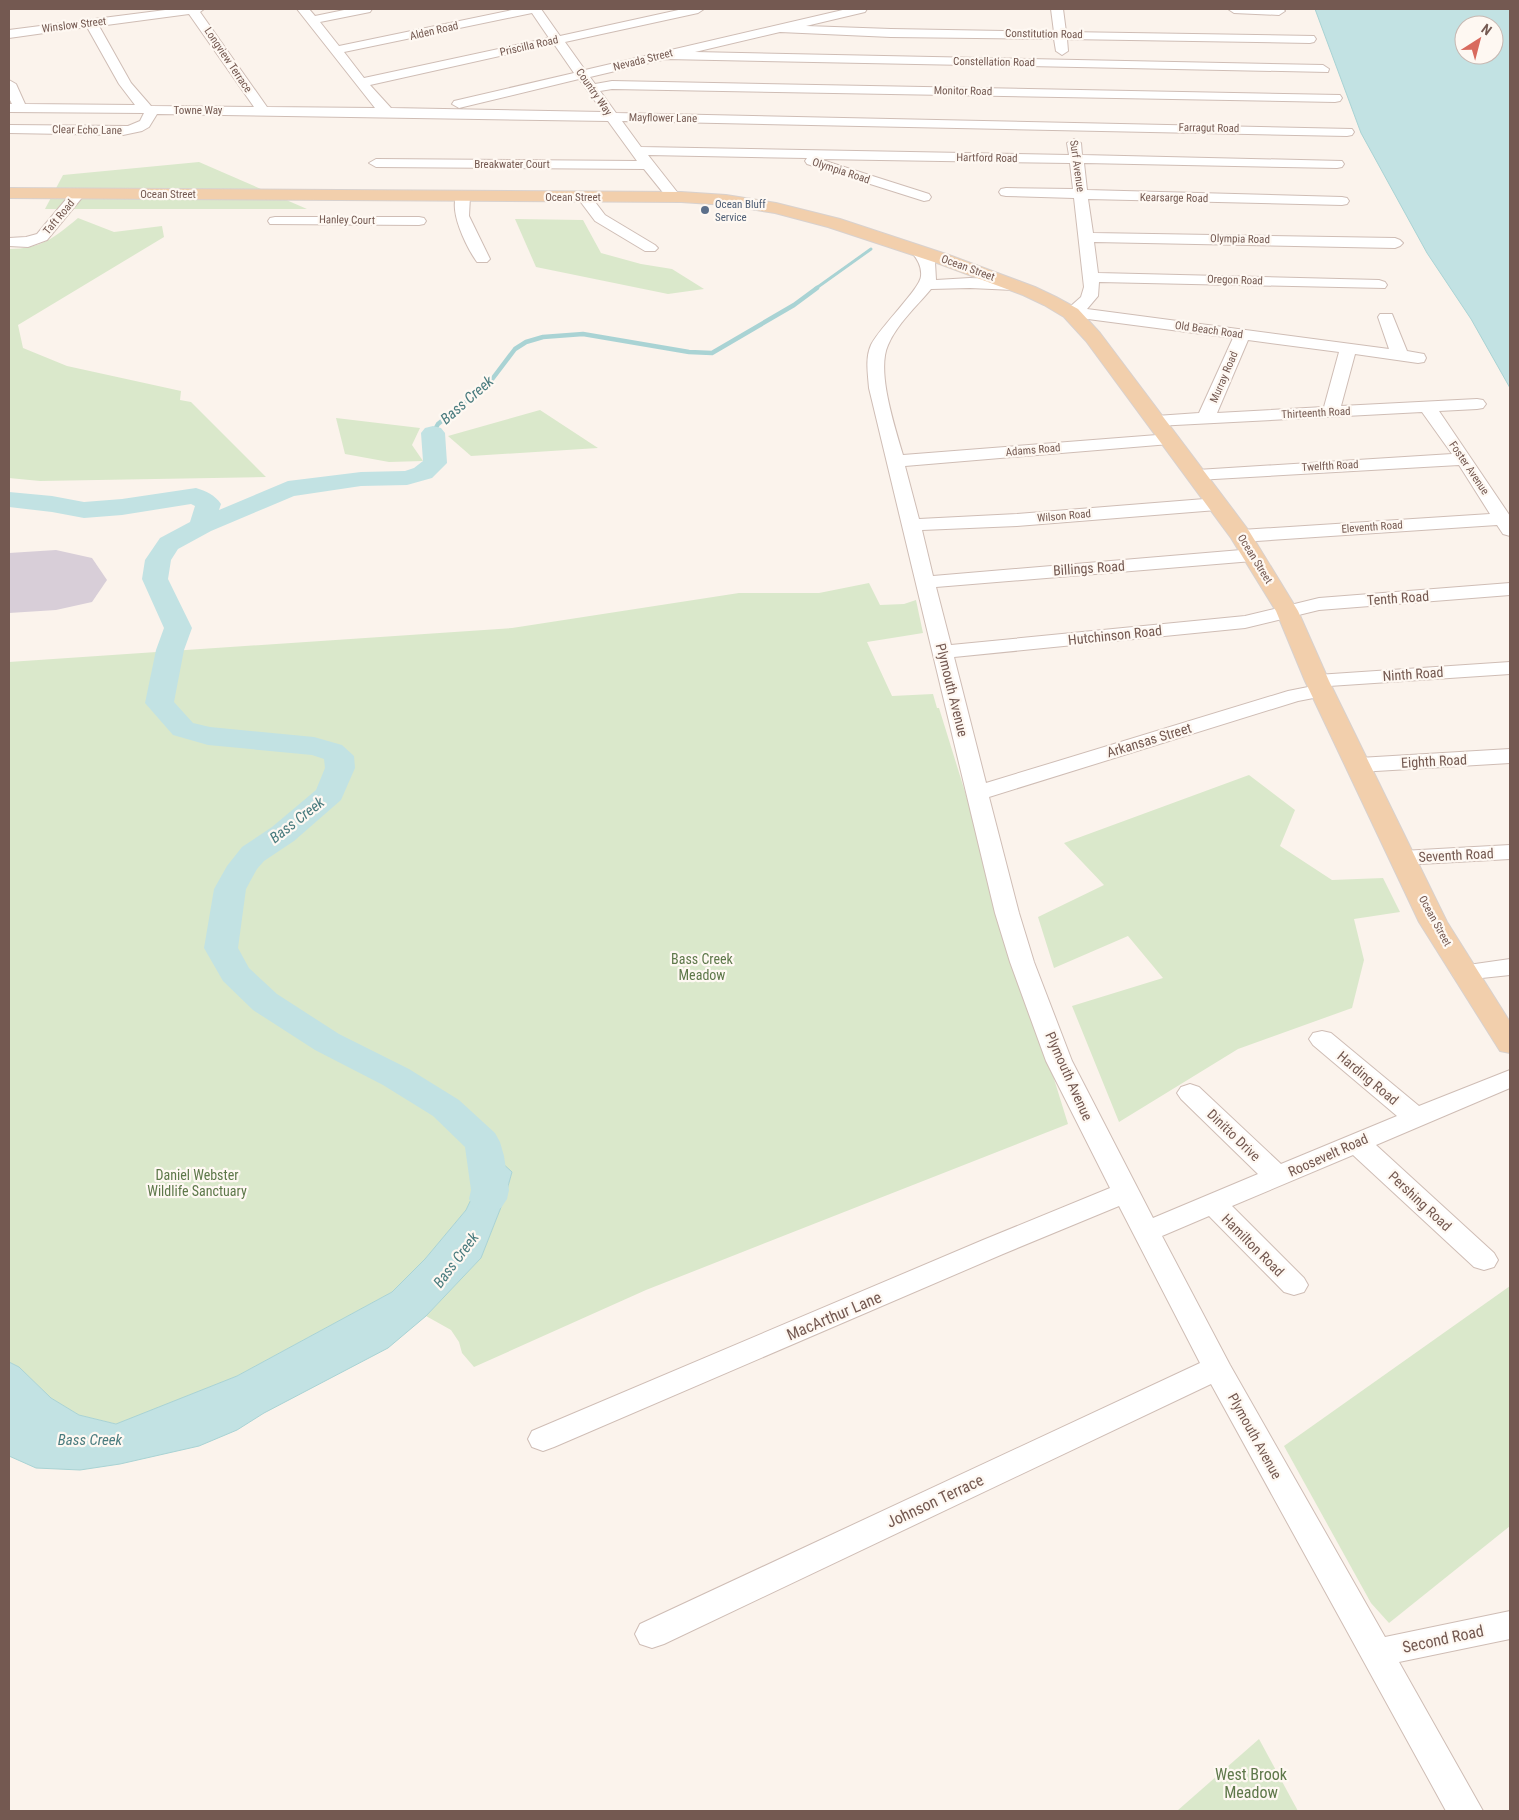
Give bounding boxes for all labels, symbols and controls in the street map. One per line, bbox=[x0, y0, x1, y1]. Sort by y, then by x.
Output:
street label: Winslow Street bbox=[41, 15, 107, 35]
north arrow bbox=[1454, 15, 1504, 65]
street label: Alden Road bbox=[408, 19, 460, 43]
text: N bbox=[1478, 20, 1495, 38]
street label: Longview Terrace bbox=[201, 25, 255, 95]
street label: Constitution Road bbox=[1005, 27, 1083, 41]
street label: Priscilla Road bbox=[499, 33, 559, 59]
street label: Nevada Street bbox=[612, 46, 674, 74]
street label: Constellation Road bbox=[953, 55, 1035, 69]
street label: Country Way bbox=[573, 66, 615, 118]
street label: Monitor Road bbox=[934, 84, 992, 98]
street label: Towne Way bbox=[174, 104, 223, 117]
street label: Mayflower Lane bbox=[629, 111, 697, 125]
street label: Farragut Road bbox=[1179, 121, 1239, 135]
street label: Clear Echo Lane bbox=[52, 123, 122, 137]
street label: Surf Avenue bbox=[1067, 139, 1087, 193]
street label: Hartford Road bbox=[956, 151, 1018, 165]
street label: Olympia Road bbox=[811, 156, 871, 186]
street label: Breakwater Court bbox=[474, 158, 550, 171]
street label: Ocean Street bbox=[140, 188, 196, 201]
street label: Ocean Street bbox=[545, 191, 601, 204]
street label: Kearsarge Road bbox=[1140, 191, 1208, 205]
street label: Taft Road bbox=[41, 197, 77, 237]
place label: Ocean Bluff Service bbox=[715, 198, 766, 224]
marker: Ocean Bluff Service bbox=[699, 204, 711, 216]
street label: Hanley Court bbox=[319, 213, 375, 227]
street label: Olympia Road bbox=[1210, 232, 1270, 246]
street label: Ocean Street bbox=[940, 252, 996, 284]
street label: Oregon Road bbox=[1207, 273, 1263, 287]
street label: Old Beach Road bbox=[1174, 319, 1244, 341]
street label: Murray Road bbox=[1207, 349, 1241, 405]
water label: Bass Creek bbox=[437, 372, 498, 428]
street label: Thirteenth Road bbox=[1281, 405, 1351, 421]
street label: Foster Avenue bbox=[1446, 439, 1492, 497]
street label: Adams Road bbox=[1005, 441, 1061, 459]
street label: Twelfth Road bbox=[1301, 458, 1359, 474]
street label: Wilson Road bbox=[1037, 507, 1091, 525]
street label: Eleventh Road bbox=[1341, 518, 1403, 536]
street label: Ocean Street bbox=[1235, 532, 1275, 586]
street label: Billings Road bbox=[1053, 558, 1125, 578]
street label: Tenth Road bbox=[1366, 588, 1430, 608]
street label: Hutchinson Road bbox=[1067, 622, 1163, 648]
street label: Plymouth Avenue bbox=[933, 642, 971, 739]
street label: Ninth Road bbox=[1382, 664, 1444, 684]
street label: Arkansas Street bbox=[1105, 720, 1193, 760]
street label: Eighth Road bbox=[1401, 751, 1467, 771]
water label: Bass Creek bbox=[266, 793, 328, 847]
street label: Seventh Road bbox=[1418, 845, 1494, 865]
street label: Ocean Street bbox=[1416, 893, 1454, 949]
park label: Bass Creek Meadow bbox=[671, 951, 734, 983]
street label: Plymouth Avenue bbox=[1042, 1029, 1096, 1123]
street label: Harding Road bbox=[1334, 1048, 1402, 1108]
street label: Dinitto Drive bbox=[1204, 1106, 1264, 1165]
street label: Roosevelt Road bbox=[1286, 1130, 1370, 1180]
park label: Daniel Webster Wildlife Sanctuary bbox=[147, 1167, 247, 1199]
street label: Pershing Road bbox=[1385, 1168, 1455, 1234]
street label: Hamilton Road bbox=[1219, 1211, 1287, 1279]
water label: Bass Creek bbox=[429, 1229, 483, 1291]
street label: MacArthur Lane bbox=[784, 1288, 884, 1344]
street label: Plymouth Avenue bbox=[1225, 1390, 1285, 1482]
water label: Bass Creek bbox=[58, 1431, 123, 1449]
street label: Johnson Terrace bbox=[884, 1470, 986, 1532]
street label: Second Road bbox=[1401, 1621, 1485, 1657]
park label: West Brook Meadow bbox=[1215, 1765, 1288, 1802]

